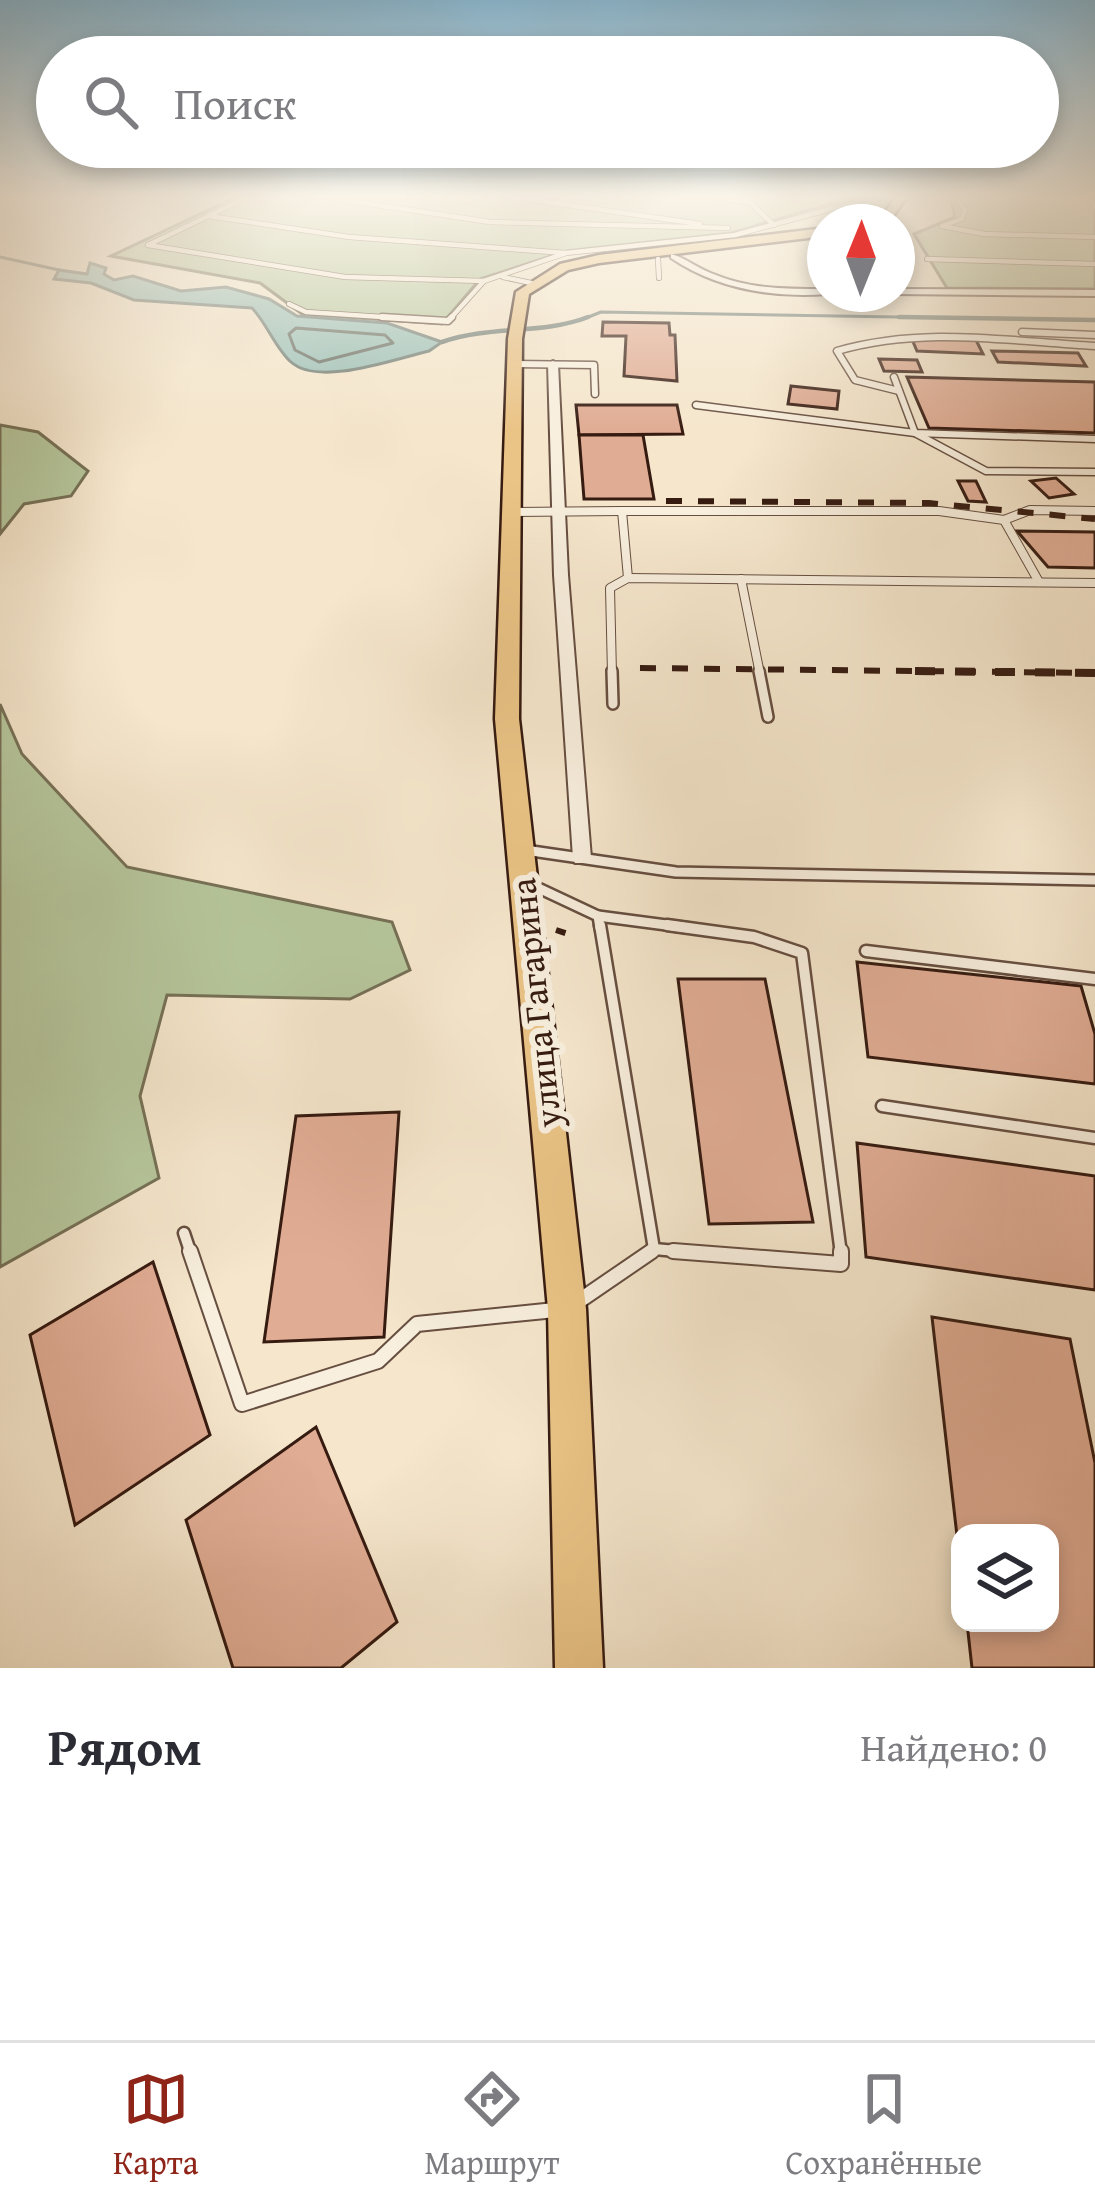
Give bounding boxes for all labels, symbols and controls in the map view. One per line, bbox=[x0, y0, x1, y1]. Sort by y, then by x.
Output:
search box bbox=[36, 36, 1059, 168]
icon: search bbox=[78, 69, 144, 135]
text: Поиск bbox=[174, 70, 296, 135]
north arrow bbox=[807, 204, 915, 312]
street label: улица Гагарина bbox=[495, 876, 574, 1132]
map controls bbox=[951, 1524, 1059, 1632]
button: layers bbox=[951, 1524, 1059, 1632]
text: Рядом bbox=[48, 1709, 202, 1784]
text: Найдено: 0 bbox=[860, 1718, 1047, 1775]
tab: Карта bbox=[113, 2066, 198, 2186]
tab: Маршрут bbox=[424, 2066, 559, 2186]
tab: Сохранённые bbox=[785, 2066, 982, 2186]

